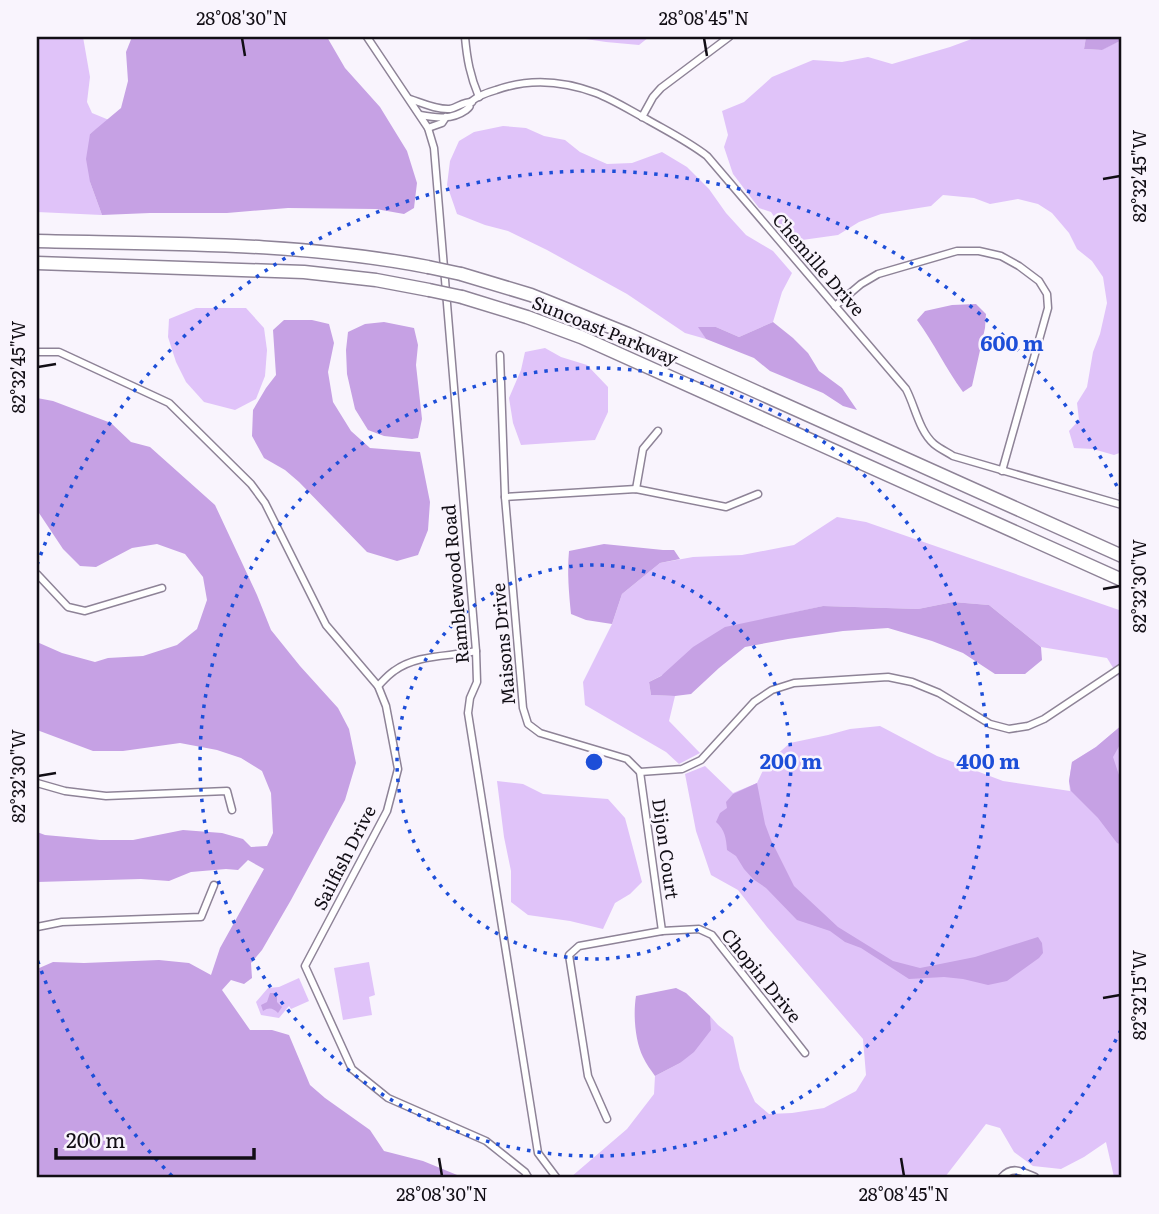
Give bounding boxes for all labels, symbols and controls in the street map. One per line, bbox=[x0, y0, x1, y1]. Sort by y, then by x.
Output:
text: 28°08'30"N bbox=[196, 4, 288, 31]
text: 28°08'45"N bbox=[659, 4, 749, 31]
text: 82°32'45"W bbox=[1125, 129, 1152, 222]
street label: Chemille Drive bbox=[767, 207, 872, 322]
street label: Suncoast Parkway bbox=[529, 288, 683, 371]
text: 82°32'45"W bbox=[4, 320, 31, 413]
text: 600 m bbox=[980, 326, 1044, 357]
street label: Ramblewood Road bbox=[434, 504, 475, 665]
text: 82°32'30"W bbox=[1125, 539, 1152, 633]
street label: Maisons Drive bbox=[484, 582, 521, 706]
text: 82°32'30"W bbox=[4, 729, 31, 823]
text: 200 m bbox=[760, 744, 822, 775]
text: 400 m bbox=[956, 744, 1020, 775]
centre of rings bbox=[582, 750, 606, 774]
street label: Dijon Court bbox=[646, 797, 687, 902]
street label: Sailfish Drive bbox=[306, 800, 382, 915]
street label: Chopin Drive bbox=[716, 922, 809, 1028]
text: 82°32'15"W bbox=[1125, 949, 1152, 1040]
scale bar bbox=[56, 1116, 254, 1160]
text: 200 m bbox=[66, 1123, 126, 1154]
text: 28°08'30"N bbox=[396, 1180, 488, 1207]
text: 28°08'45"N bbox=[859, 1180, 949, 1207]

